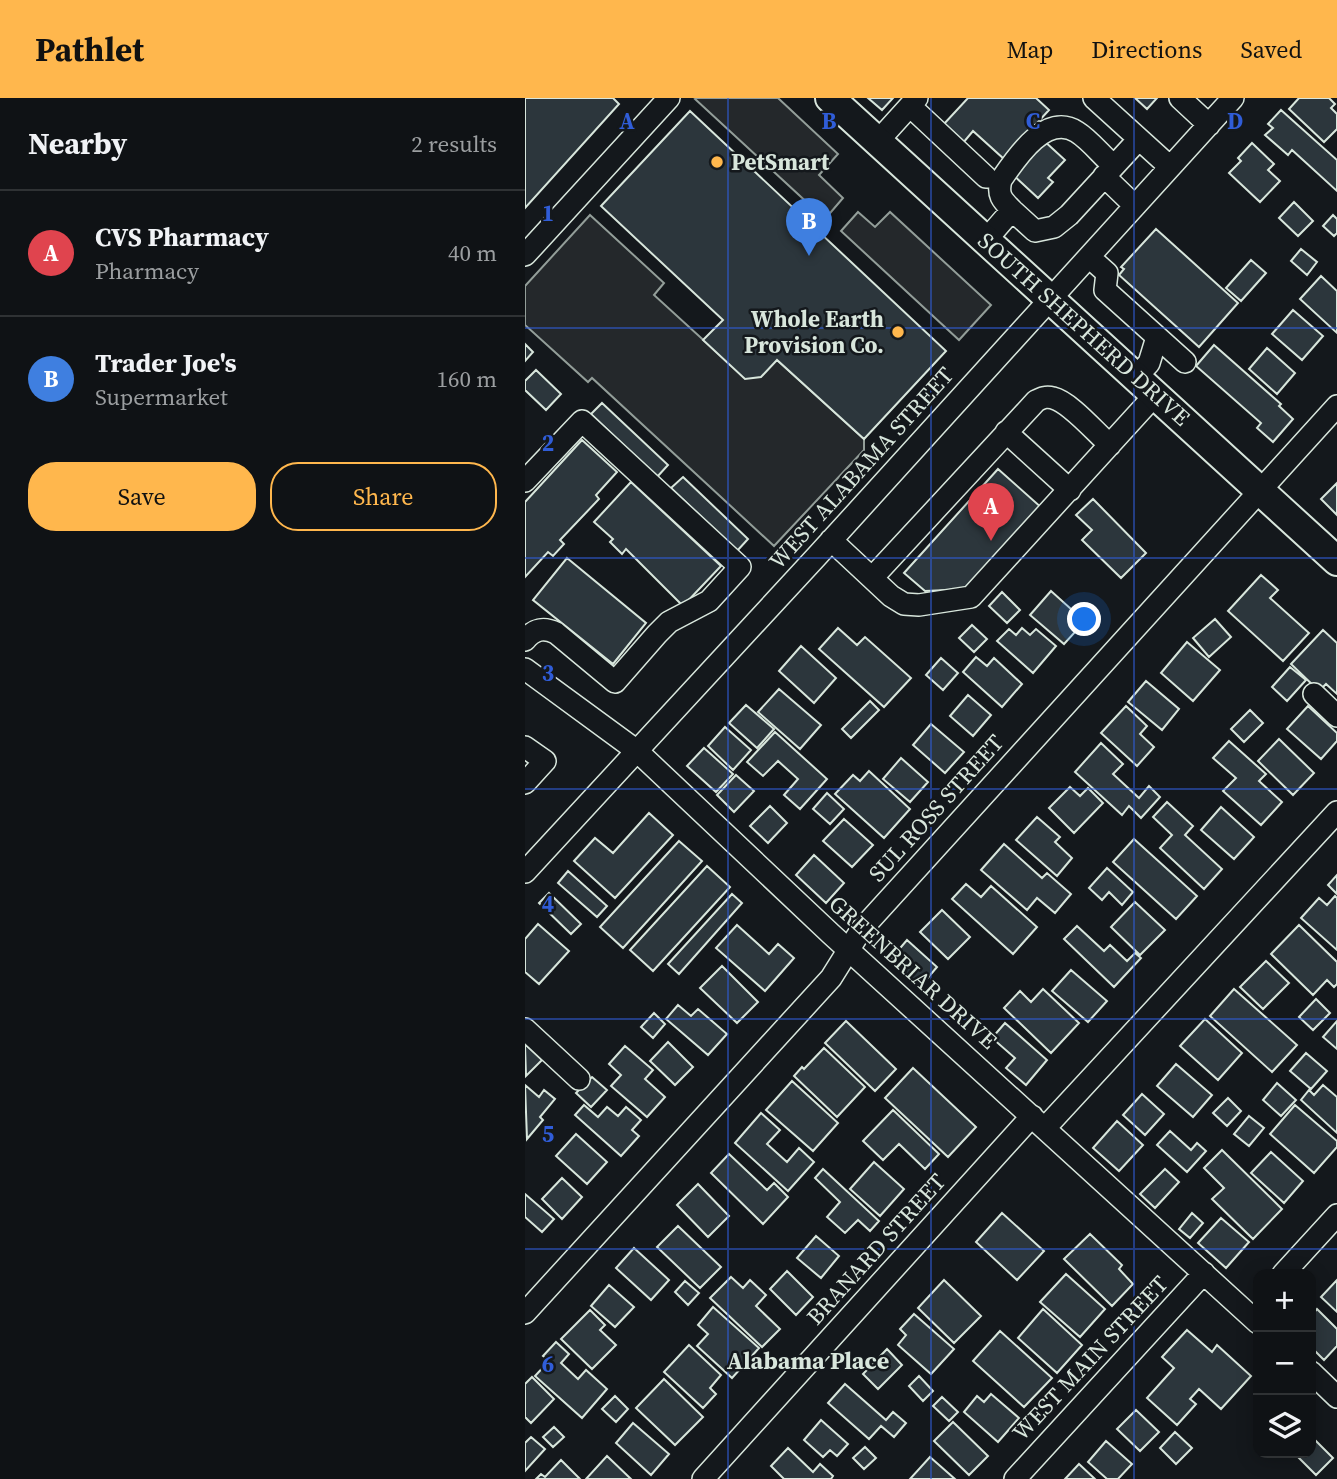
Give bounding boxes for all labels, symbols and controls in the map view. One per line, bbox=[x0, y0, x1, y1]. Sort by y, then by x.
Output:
text: Pathlet bbox=[35, 27, 144, 72]
text: Map bbox=[1006, 33, 1053, 66]
text: Directions bbox=[1091, 33, 1202, 66]
text: Saved bbox=[1240, 33, 1302, 66]
text: A bbox=[619, 105, 635, 137]
text: B bbox=[822, 105, 837, 137]
text: C bbox=[1026, 105, 1040, 137]
text: D bbox=[1227, 105, 1243, 137]
text: Nearby bbox=[28, 123, 127, 164]
text: 2 results bbox=[411, 128, 497, 160]
place label: PetSmart bbox=[731, 146, 830, 178]
marker: PetSmart bbox=[709, 154, 725, 170]
text: 1 bbox=[542, 197, 554, 229]
pin: B bbox=[786, 198, 832, 256]
text: CVS Pharmacy bbox=[95, 219, 269, 255]
street label: SOUTH SHEPHERD DRIVE bbox=[971, 225, 1197, 433]
text: A bbox=[43, 237, 59, 269]
text: 40 m bbox=[448, 237, 497, 269]
text: Pharmacy bbox=[95, 255, 199, 287]
place label: Whole Earth Provision Co. bbox=[744, 303, 884, 361]
marker: Whole Earth Provision Co. bbox=[890, 324, 906, 340]
text: Trader Joe's bbox=[95, 345, 237, 381]
street label: WEST ALABAMA STREET bbox=[761, 360, 961, 576]
text: B bbox=[44, 363, 58, 395]
text: 160 m bbox=[436, 363, 497, 395]
text: Supermarket bbox=[95, 381, 228, 413]
text: 2 bbox=[542, 427, 554, 459]
button: Save bbox=[28, 462, 256, 531]
button: Share bbox=[270, 462, 497, 531]
pin: A bbox=[968, 483, 1014, 541]
your location bbox=[1067, 602, 1101, 636]
text: 3 bbox=[542, 657, 554, 689]
street label: SUL ROSS STREET bbox=[861, 727, 1011, 889]
text: 4 bbox=[542, 888, 554, 920]
street label: GREENBRIAR DRIVE bbox=[822, 888, 1004, 1056]
text: 5 bbox=[542, 1118, 554, 1150]
street label: BRANARD STREET bbox=[799, 1166, 953, 1332]
street label: WEST MAIN STREET bbox=[1005, 1268, 1175, 1448]
map controls bbox=[1253, 1269, 1316, 1458]
button: + bbox=[1253, 1269, 1316, 1332]
button: − bbox=[1253, 1332, 1316, 1395]
district label: Alabama Place bbox=[727, 1344, 889, 1377]
text: 6 bbox=[542, 1348, 554, 1380]
button: layers bbox=[1253, 1395, 1316, 1458]

